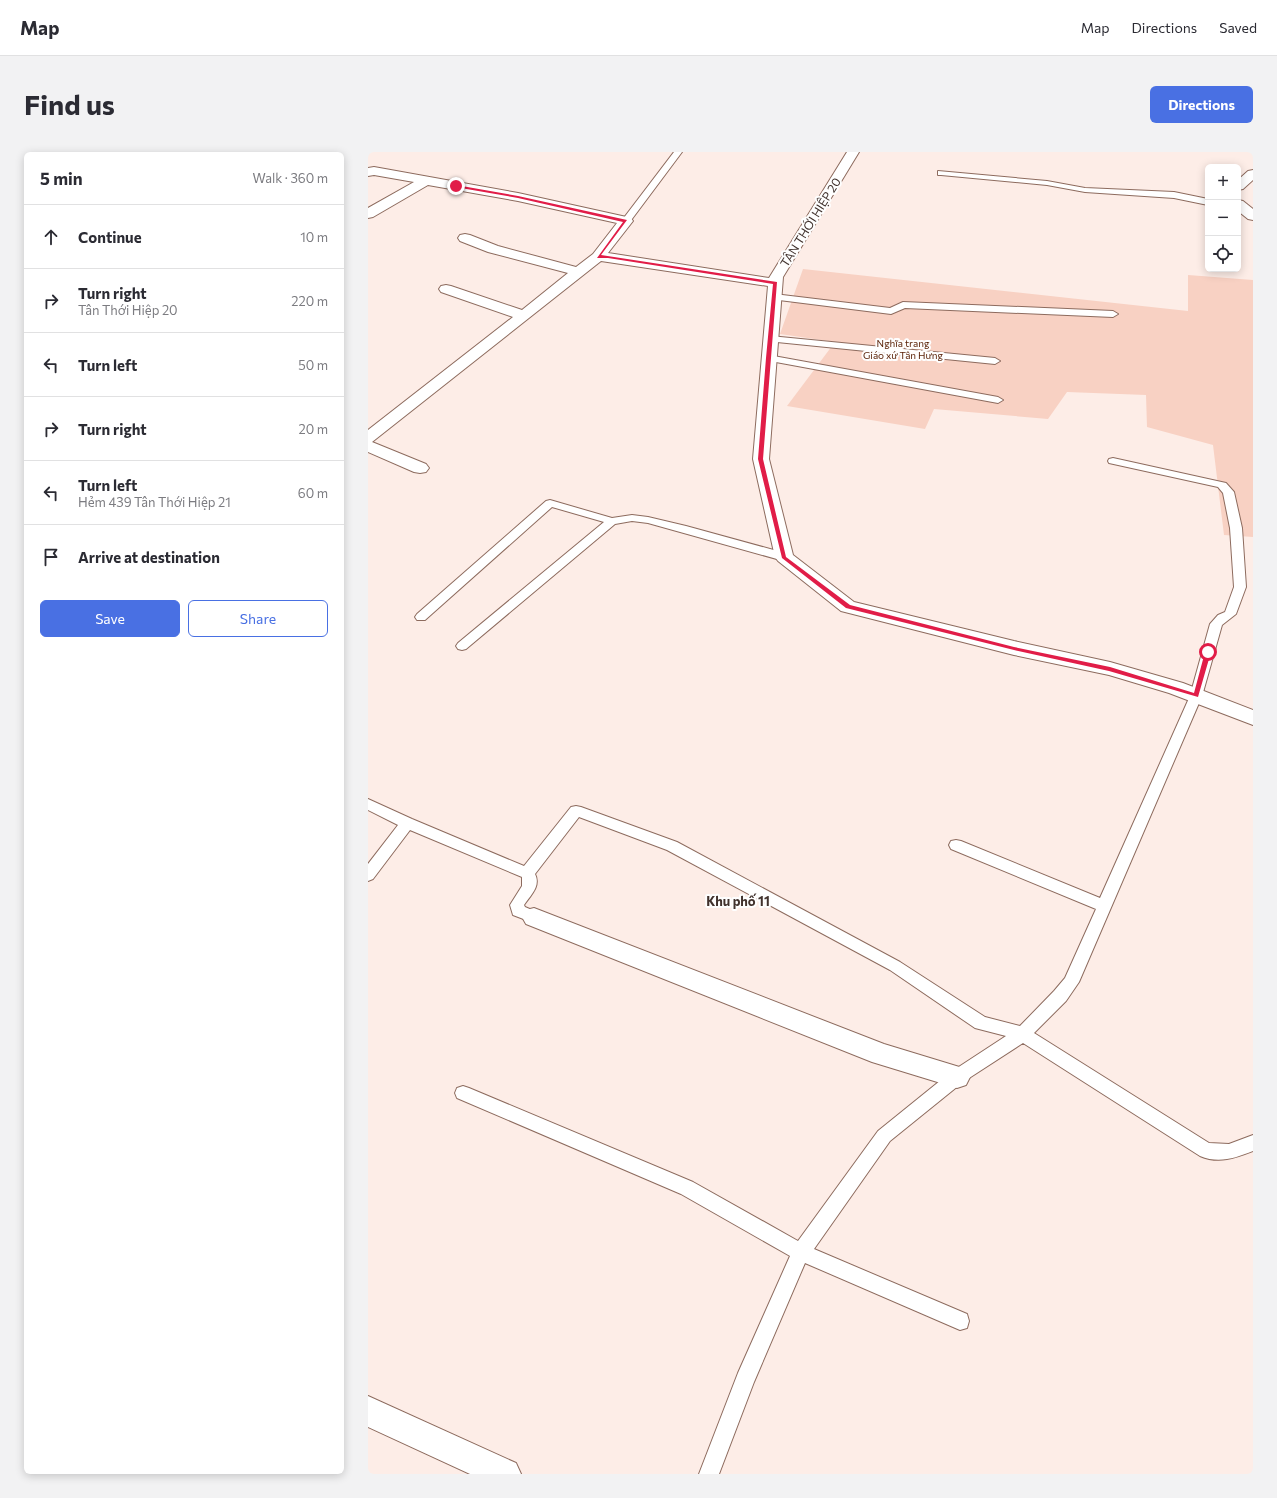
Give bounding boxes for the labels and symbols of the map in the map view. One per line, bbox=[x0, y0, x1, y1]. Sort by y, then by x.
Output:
street label: TÂN THỚI HIỆP 20 bbox=[777, 175, 843, 269]
route end bbox=[447, 177, 465, 195]
park label: Nghĩa trang Giáo xứ Tân Hưng bbox=[863, 337, 944, 361]
route start bbox=[1199, 643, 1217, 661]
district label: Khu phố 11 bbox=[706, 893, 770, 909]

